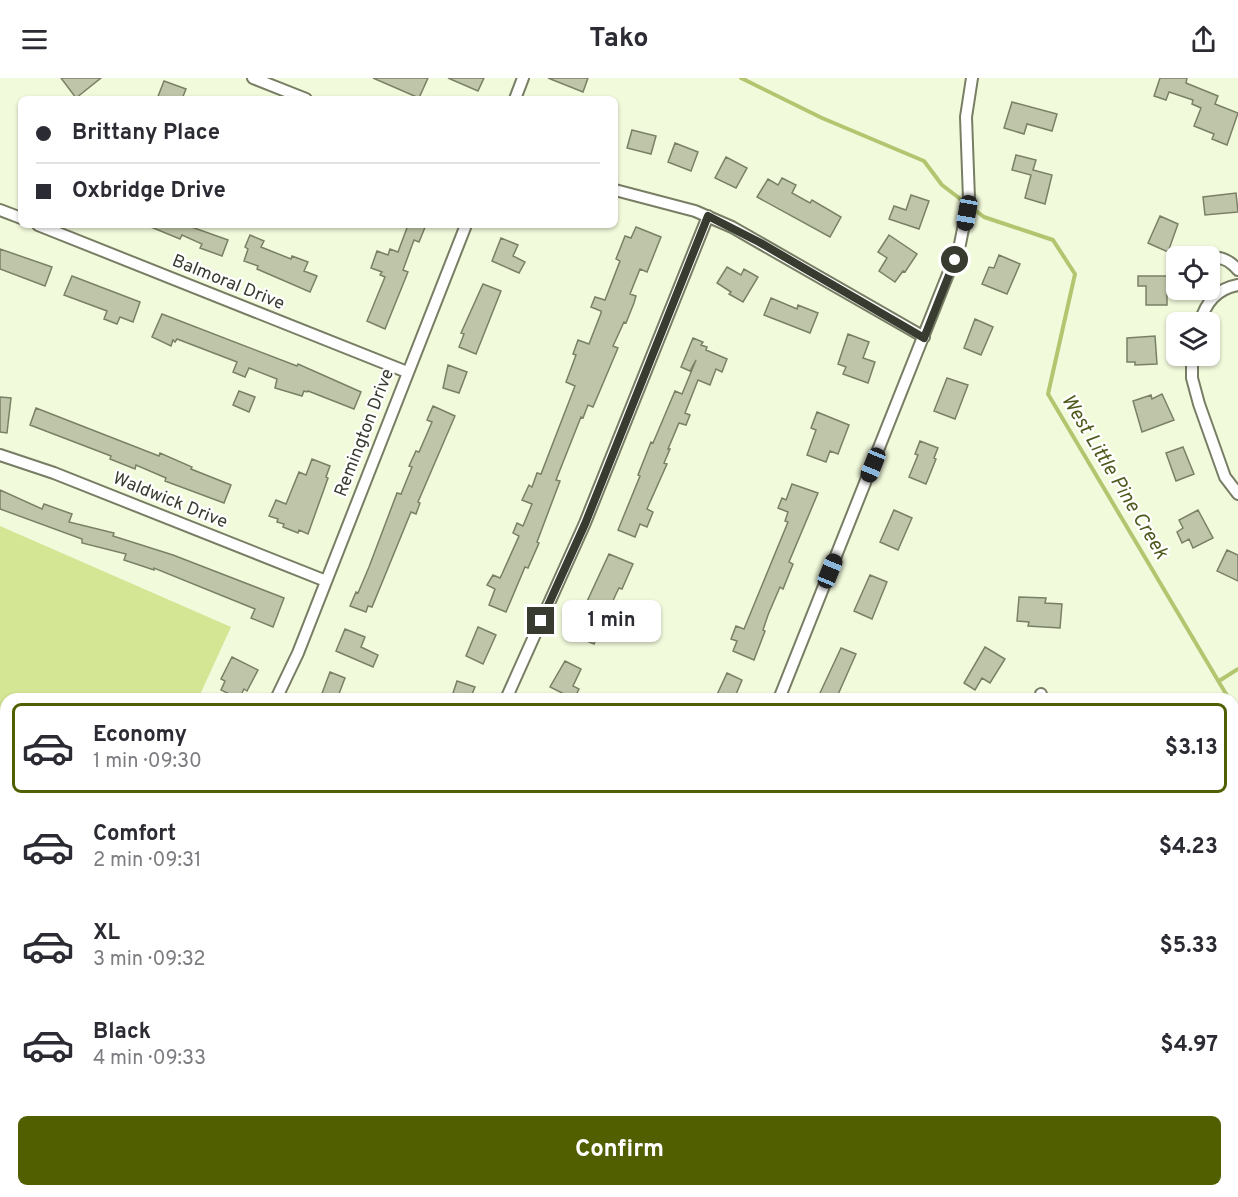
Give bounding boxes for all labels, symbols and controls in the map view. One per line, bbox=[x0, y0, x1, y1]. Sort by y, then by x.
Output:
text: Tako bbox=[589, 22, 649, 56]
icon: menu bbox=[18, 23, 51, 56]
icon: share bbox=[1187, 23, 1220, 56]
text: Brittany Place bbox=[72, 120, 220, 147]
text: Oxbridge Drive bbox=[72, 178, 226, 205]
car bbox=[955, 194, 979, 232]
route start bbox=[941, 246, 968, 273]
map controls bbox=[1166, 246, 1220, 366]
button: locate bbox=[1166, 246, 1220, 300]
street label: Balmoral Drive bbox=[168, 250, 288, 316]
button: layers bbox=[1166, 312, 1220, 366]
street label: Remington Drive bbox=[330, 366, 400, 500]
water label: West Little Pine Creek bbox=[1054, 390, 1174, 565]
car bbox=[858, 445, 888, 485]
street label: Waldwick Drive bbox=[109, 468, 231, 534]
car bbox=[815, 551, 845, 591]
callout: 1 min bbox=[562, 600, 661, 642]
route end bbox=[527, 607, 554, 634]
text: 1 min bbox=[587, 608, 636, 634]
icon: car bbox=[21, 721, 75, 775]
text: Economy bbox=[93, 722, 187, 749]
text: $3.13 bbox=[1165, 735, 1218, 762]
text: 1 min · 09:30 bbox=[93, 749, 202, 775]
icon: car bbox=[21, 820, 75, 874]
text: Comfort bbox=[93, 821, 176, 848]
text: $4.23 bbox=[1159, 834, 1218, 861]
text: 2 min · 09:31 bbox=[93, 848, 201, 874]
icon: car bbox=[21, 919, 75, 973]
text: XL bbox=[93, 920, 120, 947]
text: $5.33 bbox=[1160, 933, 1218, 960]
text: 3 min · 09:32 bbox=[93, 947, 206, 973]
icon: car bbox=[21, 1018, 75, 1072]
text: Black bbox=[93, 1019, 151, 1046]
text: $4.97 bbox=[1160, 1032, 1218, 1059]
text: 4 min · 09:33 bbox=[93, 1046, 206, 1072]
button: Confirm bbox=[18, 1116, 1221, 1185]

